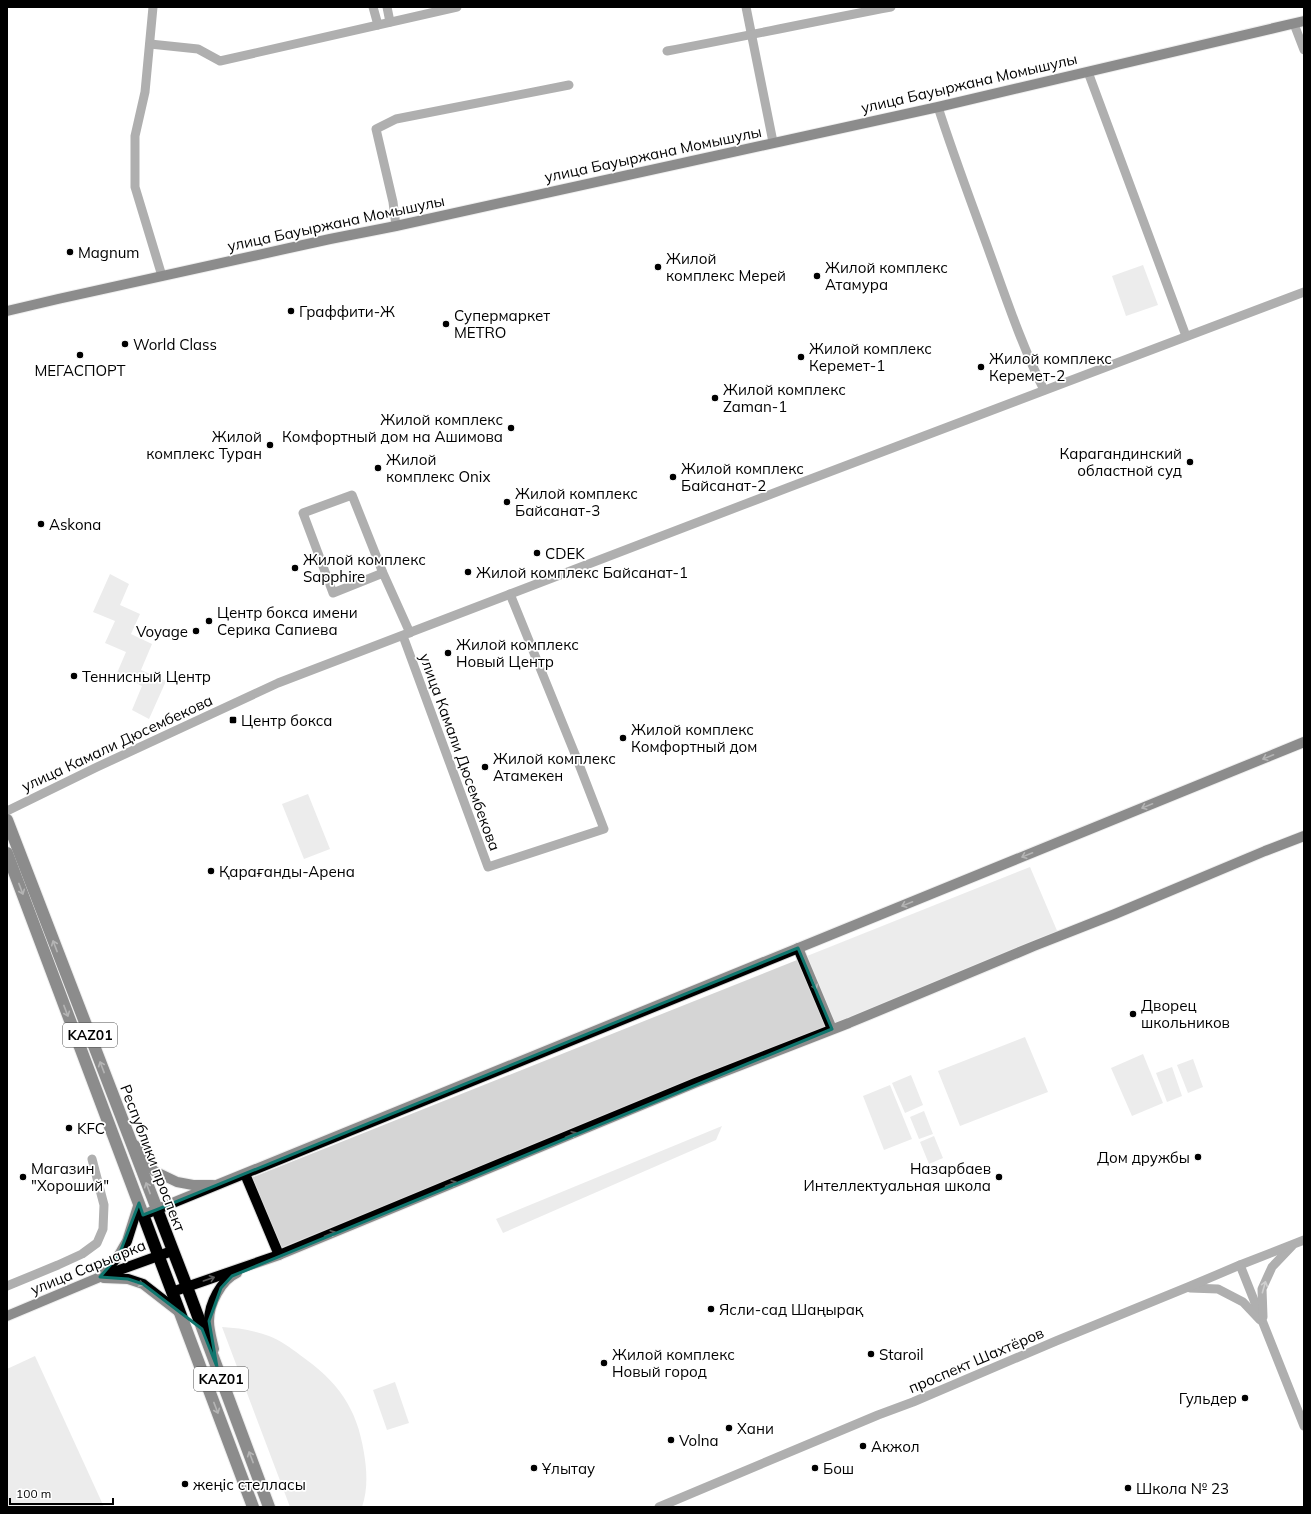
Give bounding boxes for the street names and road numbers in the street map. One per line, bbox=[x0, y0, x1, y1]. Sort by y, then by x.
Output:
street label: улица Бауыржана Момышулы bbox=[859, 49, 1079, 117]
street label: улица Бауыржана Момышулы bbox=[543, 122, 763, 186]
street label: улица Бауыржана Момышулы bbox=[226, 191, 446, 255]
street label: улица Камали Дюсембекова bbox=[415, 651, 505, 853]
street label: улица Камали Дюсембекова bbox=[18, 690, 216, 796]
road number: KАZ01 bbox=[63, 1023, 117, 1047]
street label: Республики проспект bbox=[116, 1082, 190, 1234]
street label: улица Сарыарка bbox=[28, 1235, 148, 1299]
street label: проспект Шахтёров bbox=[905, 1323, 1047, 1397]
road number: KАZ01 bbox=[194, 1367, 248, 1391]

